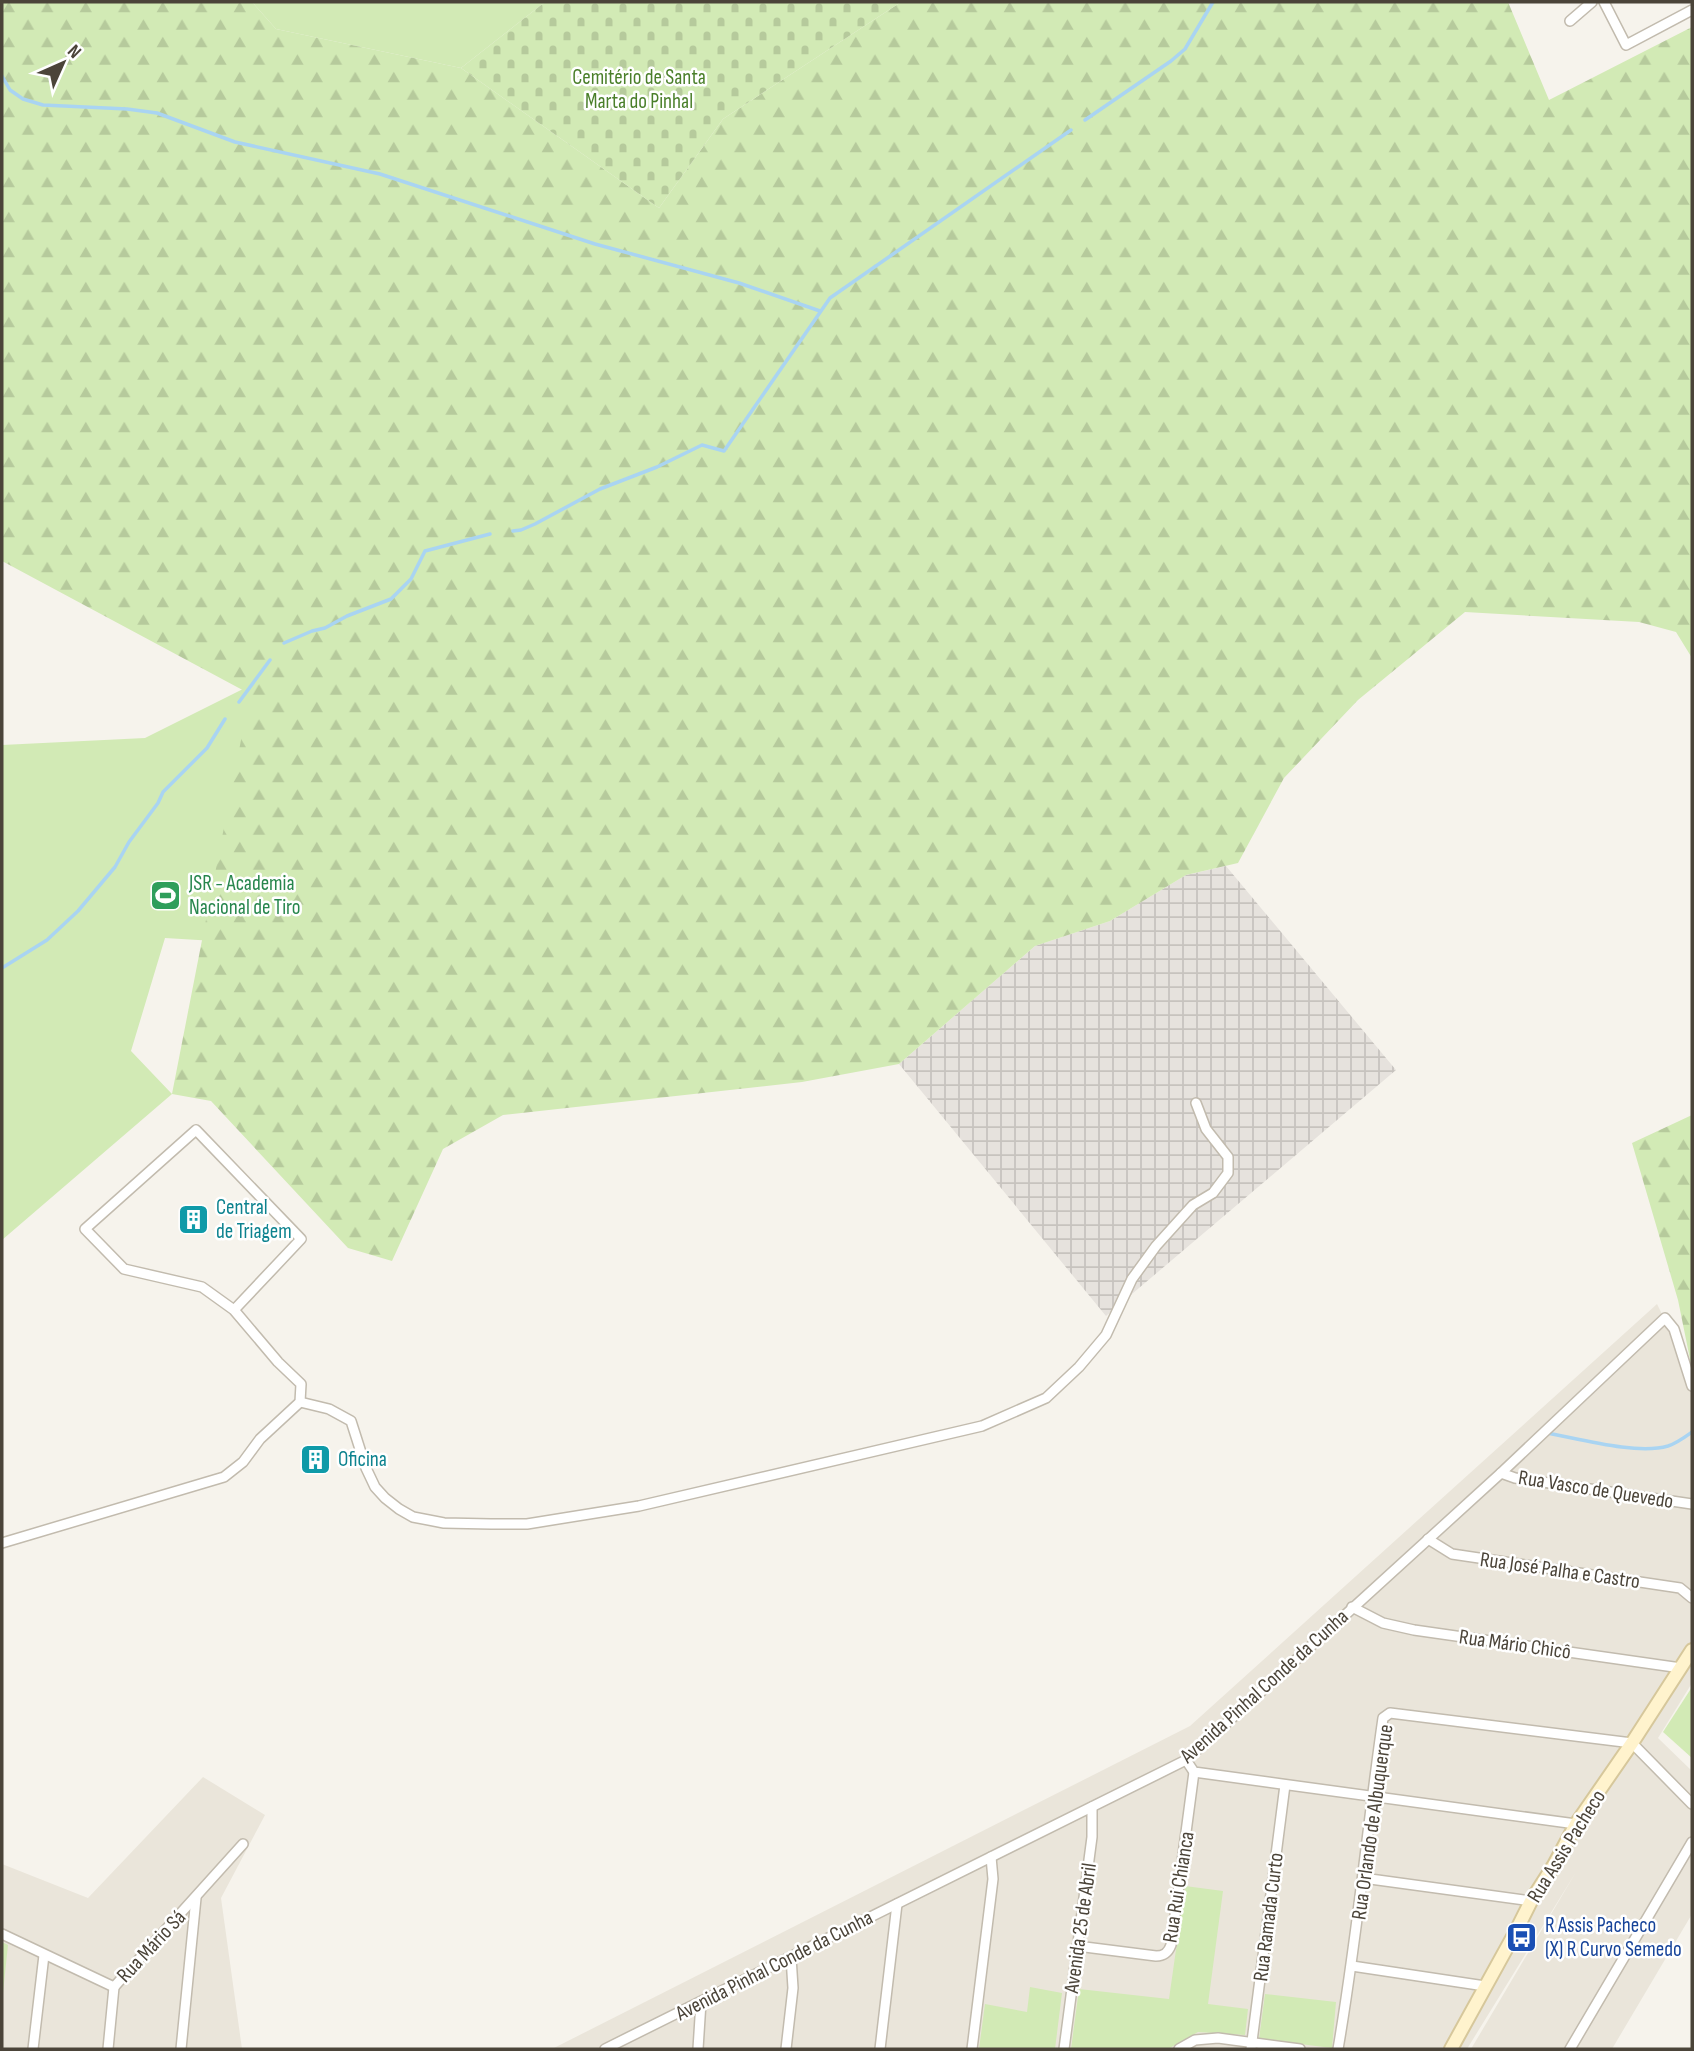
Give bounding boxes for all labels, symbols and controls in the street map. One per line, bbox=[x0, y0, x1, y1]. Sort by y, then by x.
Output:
north arrow bbox=[28, 28, 98, 98]
text: N bbox=[62, 40, 86, 64]
park label: Cemitério de Santa Marta do Pinhal bbox=[572, 65, 706, 114]
place label: JSR - Academia Nacional de Tiro bbox=[188, 871, 301, 920]
sports icon: JSR - Academia Nacional de Tiro bbox=[149, 878, 183, 912]
place label: Central de Triagem bbox=[216, 1195, 292, 1244]
building icon: Central de Triagem bbox=[176, 1202, 210, 1236]
building icon: Oficina bbox=[298, 1442, 332, 1476]
place label: Oficina bbox=[338, 1447, 387, 1472]
street label: Rua Vasco de Quevedo bbox=[1517, 1465, 1675, 1514]
street label: Rua José Palha e Castro bbox=[1478, 1547, 1642, 1594]
street label: Avenida Pinhal Conde da Cunha bbox=[1174, 1604, 1354, 1769]
street label: Rua Mário Chicô bbox=[1457, 1624, 1572, 1665]
street label: Rua Orlando de Albuquerque bbox=[1346, 1723, 1399, 1921]
street label: Rua Assis Pacheco bbox=[1522, 1785, 1611, 1907]
street label: Rua Rui Chianca bbox=[1157, 1830, 1200, 1944]
street label: Rua Ramada Curto bbox=[1248, 1851, 1289, 1983]
street label: Avenida 25 de Abril bbox=[1059, 1861, 1102, 1996]
street label: Rua Mário Sá bbox=[112, 1905, 191, 1988]
street label: Avenida Pinhal Conde da Cunha bbox=[671, 1905, 877, 2026]
place label: R Assis Pacheco (X) R Curvo Semedo bbox=[1545, 1913, 1682, 1962]
bus stop icon: R Assis Pacheco (X) R Curvo Semedo bbox=[1505, 1920, 1539, 1954]

